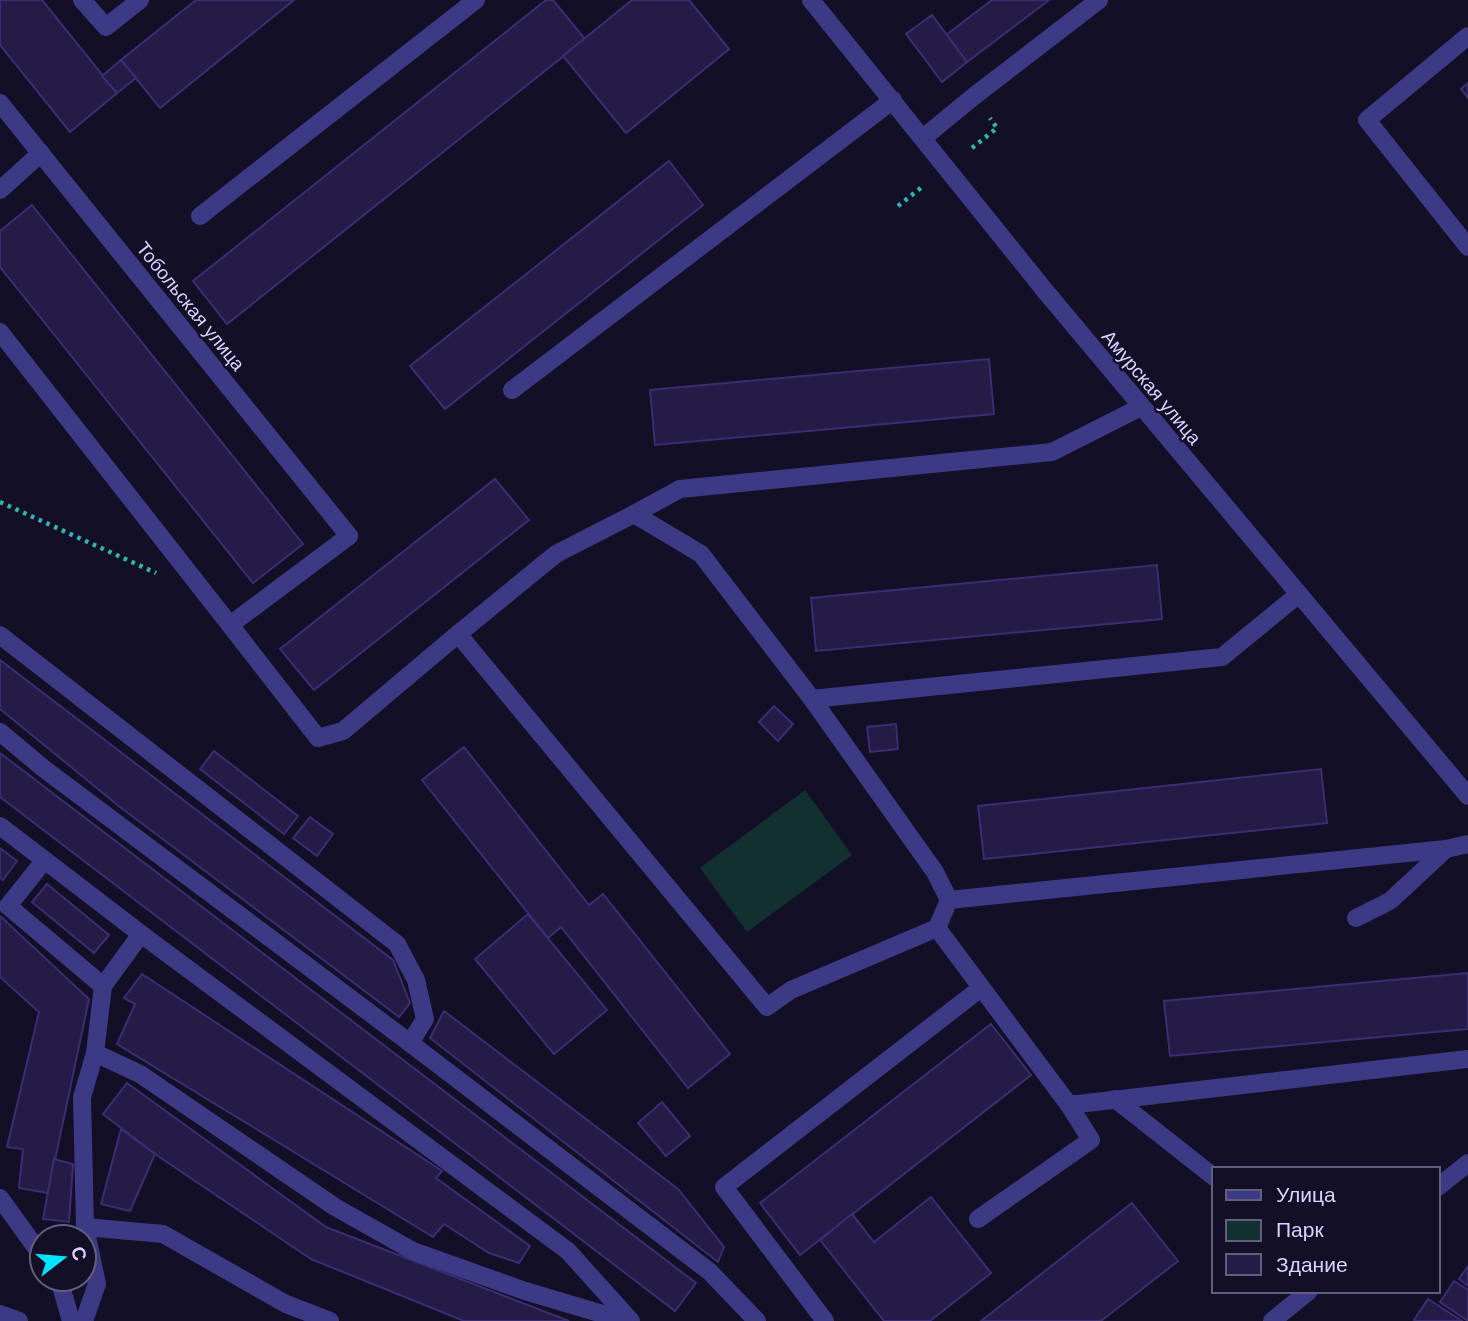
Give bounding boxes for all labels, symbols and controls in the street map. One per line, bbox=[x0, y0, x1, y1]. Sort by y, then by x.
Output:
street label: Тобольская улица bbox=[132, 238, 249, 375]
street label: Амурская улица bbox=[1098, 326, 1206, 449]
legend bbox=[1212, 1167, 1440, 1293]
text: Улица bbox=[1276, 1183, 1336, 1206]
text: Парк bbox=[1276, 1218, 1324, 1241]
north arrow bbox=[28, 1223, 98, 1293]
text: С bbox=[67, 1244, 91, 1263]
text: Здание bbox=[1276, 1253, 1348, 1276]

